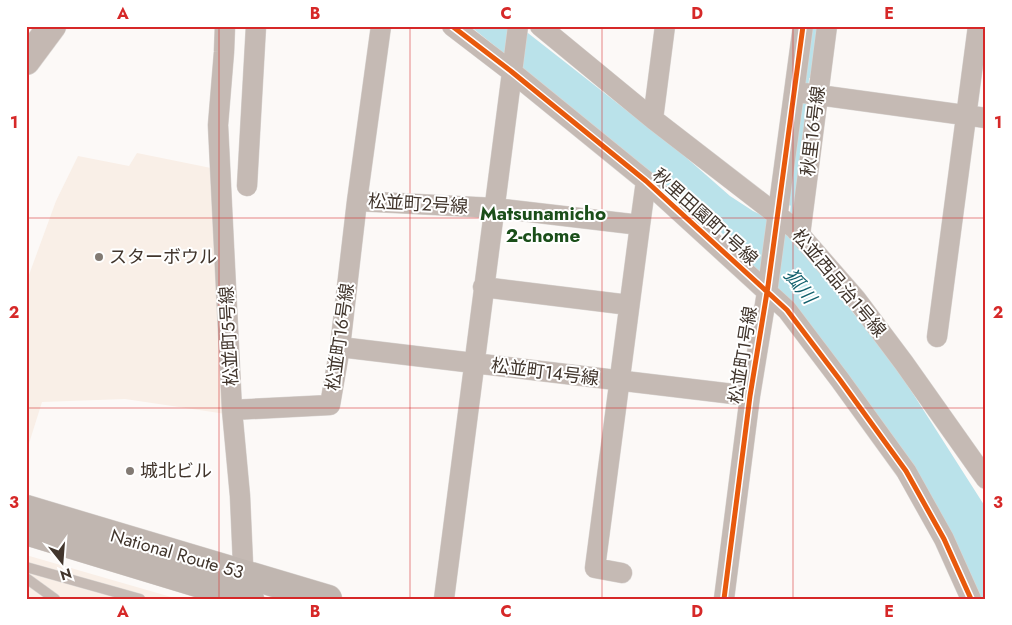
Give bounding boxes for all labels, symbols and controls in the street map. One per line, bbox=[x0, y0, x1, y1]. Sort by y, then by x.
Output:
text: A bbox=[116, 2, 129, 25]
text: B bbox=[310, 2, 320, 25]
text: C bbox=[500, 2, 512, 25]
text: D bbox=[691, 2, 703, 25]
text: E bbox=[884, 2, 894, 25]
street label: 秋里16号線 bbox=[795, 85, 831, 177]
text: 1 bbox=[10, 111, 18, 134]
text: 1 bbox=[994, 111, 1002, 134]
street label: 秋里田園町1号線 bbox=[646, 162, 764, 272]
street label: 松並町2号線 bbox=[367, 188, 469, 220]
district label: Matsunamicho 2-chome bbox=[480, 200, 606, 249]
street label: 松並西品治1号線 bbox=[786, 223, 892, 343]
place label: スターボウル bbox=[109, 244, 217, 270]
marker: スターボウル bbox=[93, 251, 105, 263]
water label: 狐川 bbox=[778, 263, 824, 311]
street label: 松並町16号線 bbox=[320, 281, 360, 393]
street label: 松並町5号線 bbox=[213, 285, 245, 387]
text: 2 bbox=[9, 301, 19, 324]
text: 2 bbox=[993, 301, 1003, 324]
street label: 松並町1号線 bbox=[722, 305, 764, 405]
street label: 松並町14号線 bbox=[490, 352, 600, 392]
place label: 城北ビル bbox=[140, 458, 212, 484]
marker: 城北ビル bbox=[124, 465, 136, 477]
text: 3 bbox=[9, 491, 19, 514]
text: 3 bbox=[993, 491, 1003, 514]
street label: National Route 53 bbox=[107, 523, 247, 585]
north arrow bbox=[38, 538, 88, 588]
text: N bbox=[58, 563, 74, 586]
text: A bbox=[116, 600, 129, 623]
text: B bbox=[310, 600, 320, 623]
text: C bbox=[500, 600, 512, 623]
text: D bbox=[691, 600, 703, 623]
text: E bbox=[884, 600, 894, 623]

